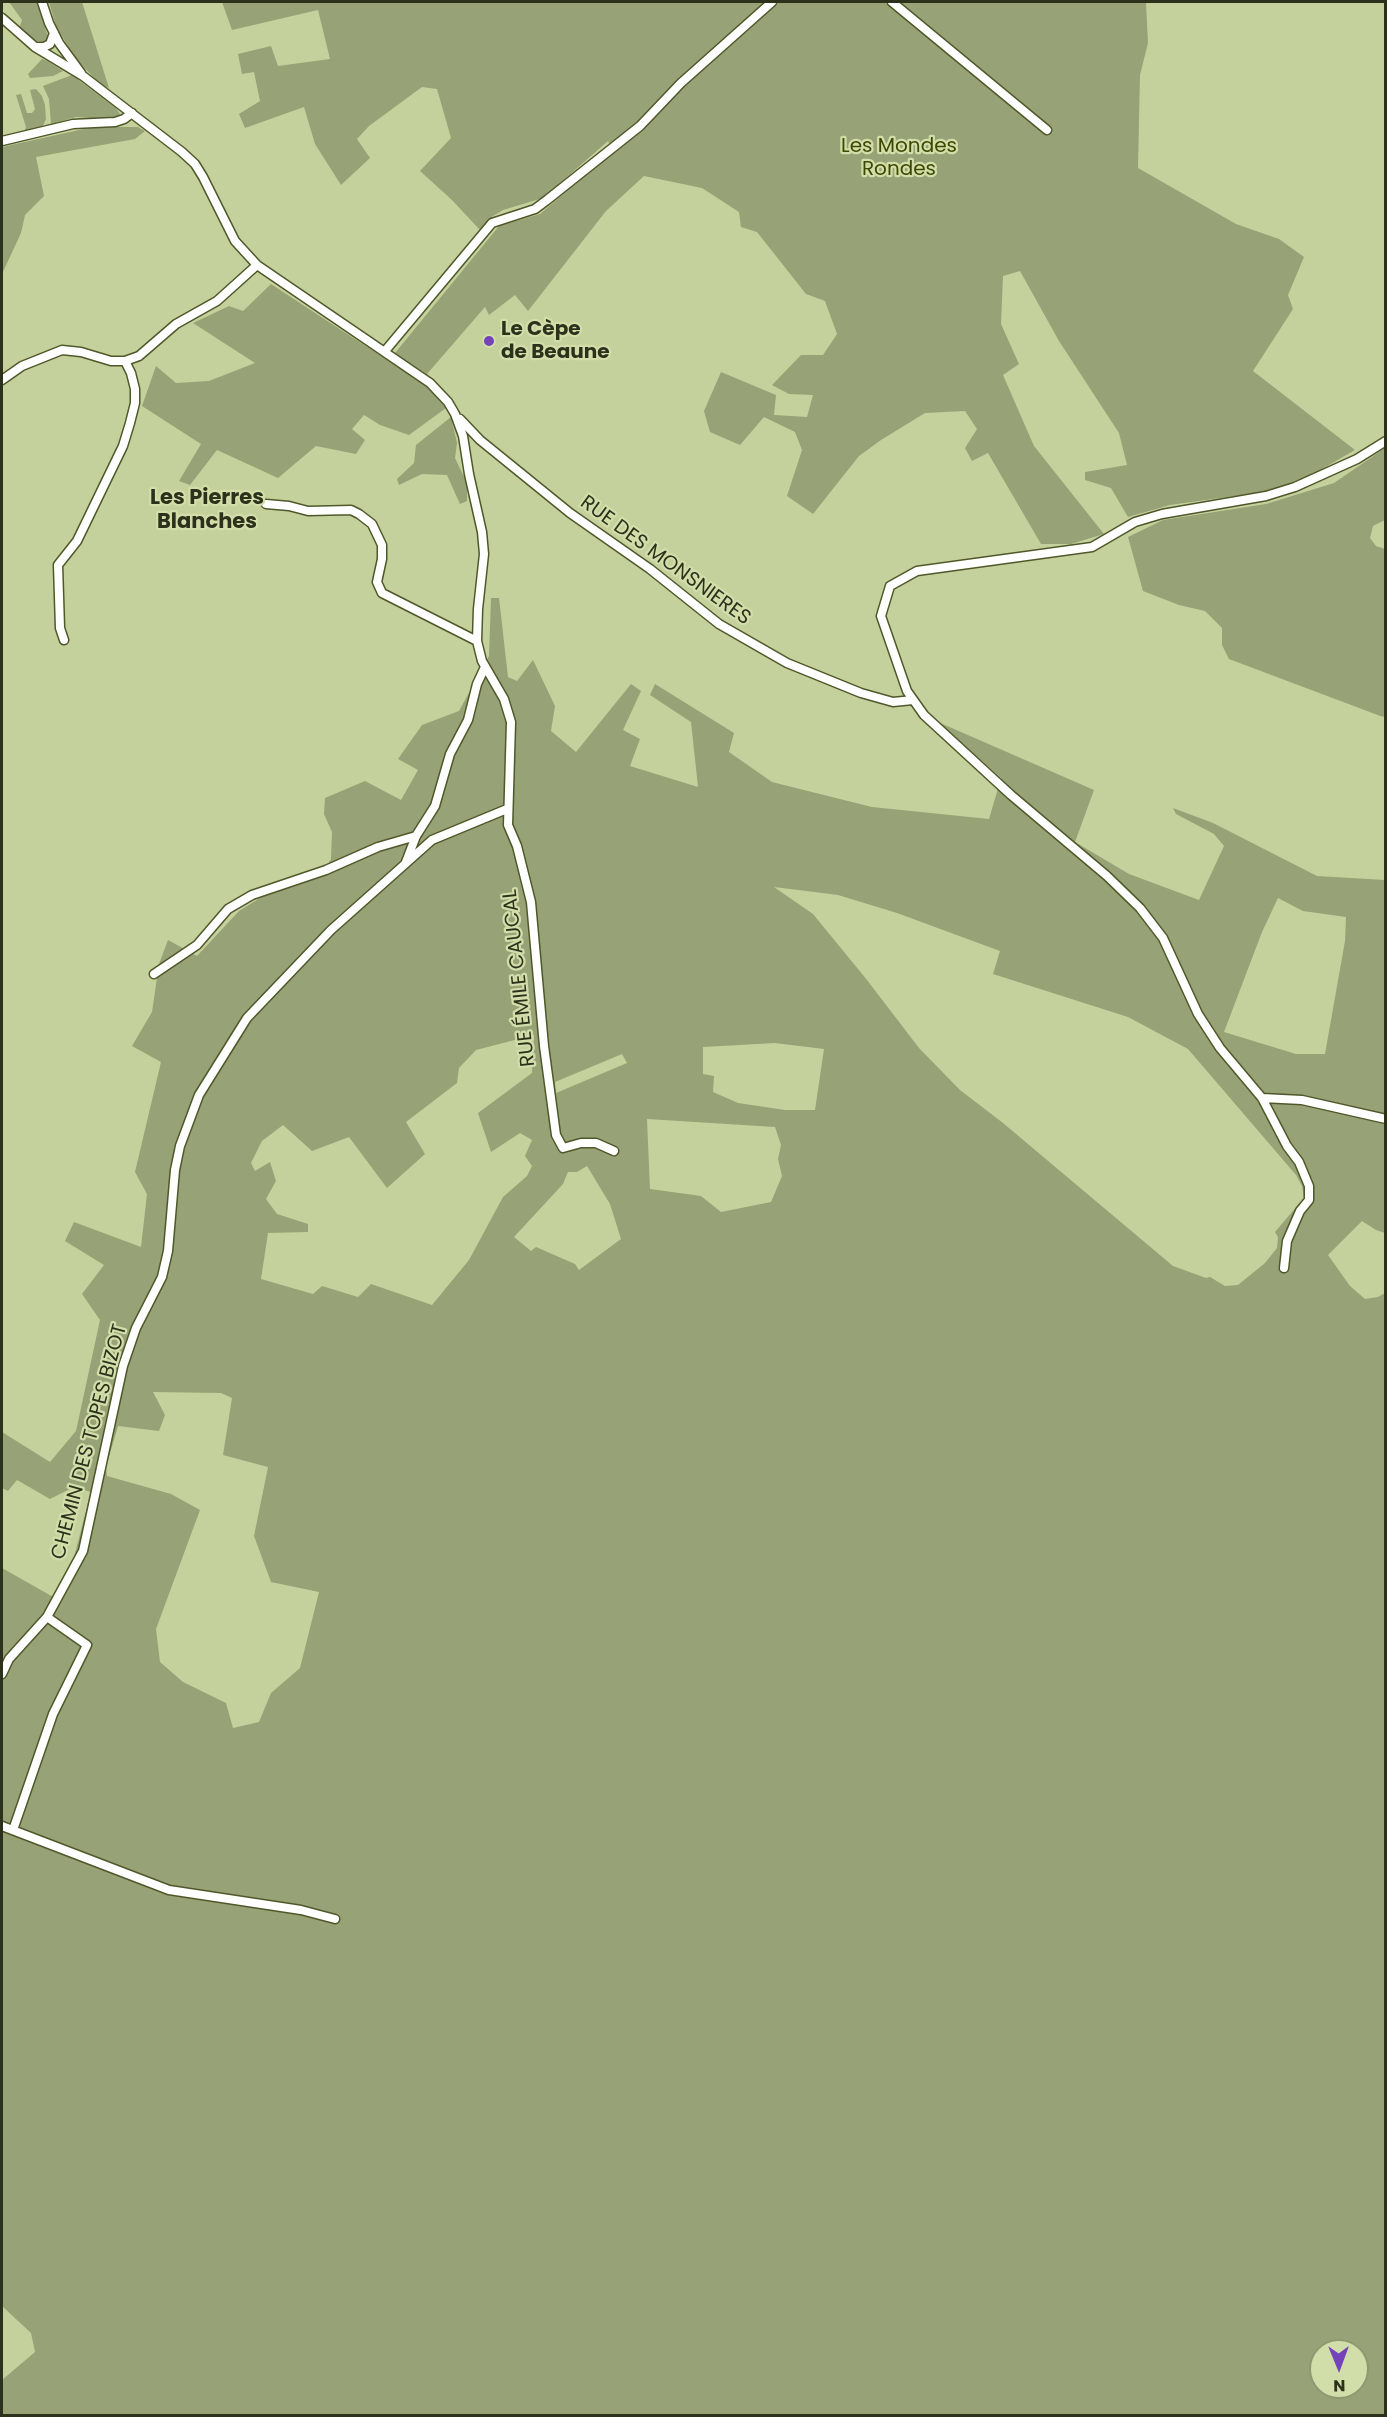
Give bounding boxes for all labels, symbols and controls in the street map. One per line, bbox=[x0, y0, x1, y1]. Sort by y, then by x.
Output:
park label: Les Mondes Rondes bbox=[841, 135, 957, 182]
place label: Le Cèpe de Beaune bbox=[501, 318, 609, 365]
marker: Le Cèpe de Beaune bbox=[482, 334, 496, 348]
district label: Les Pierres Blanches bbox=[150, 486, 264, 536]
street label: RUE DES MONSNIERES bbox=[575, 491, 755, 631]
street label: RUE ÉMILE CAUCAL bbox=[499, 888, 541, 1068]
street label: CHEMIN DES TOPES BIZOT bbox=[47, 1322, 133, 1562]
north arrow bbox=[1309, 2339, 1369, 2399]
text: N bbox=[1333, 2374, 1346, 2397]

